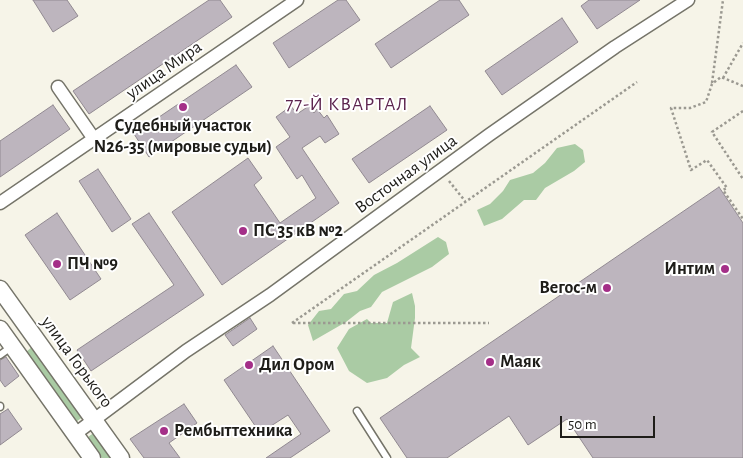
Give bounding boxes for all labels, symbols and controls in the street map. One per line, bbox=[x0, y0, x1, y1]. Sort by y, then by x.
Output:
street label: улица Мира bbox=[122, 36, 206, 104]
district label: 77-Й КВАРТАЛ bbox=[284, 93, 410, 115]
marker: Судебный участок N26-35 (мировые судьи) bbox=[177, 101, 189, 113]
place label: Судебный участок N26-35 (мировые судьи) bbox=[94, 115, 272, 158]
street label: Восточная улица bbox=[351, 130, 461, 218]
place label: ПС 35 кВ №2 bbox=[253, 220, 343, 242]
marker: ПС 35 кВ №2 bbox=[237, 225, 249, 237]
place label: ПЧ №9 bbox=[67, 253, 118, 275]
marker: ПЧ №9 bbox=[51, 258, 63, 270]
place label: Интим bbox=[664, 258, 715, 280]
marker: Интим bbox=[719, 263, 731, 275]
place label: Вегос-м bbox=[539, 277, 597, 299]
marker: Вегос-м bbox=[601, 282, 613, 294]
street label: улица Горького bbox=[37, 312, 117, 412]
place label: Маяк bbox=[500, 351, 541, 373]
place label: Дил Ором bbox=[259, 354, 334, 376]
marker: Маяк bbox=[484, 356, 496, 368]
marker: Дил Ором bbox=[243, 359, 255, 371]
scale bar bbox=[563, 406, 658, 438]
text: 50 m bbox=[568, 417, 597, 432]
place label: Рембыттехника bbox=[174, 420, 293, 442]
marker: Рембыттехника bbox=[158, 425, 170, 437]

